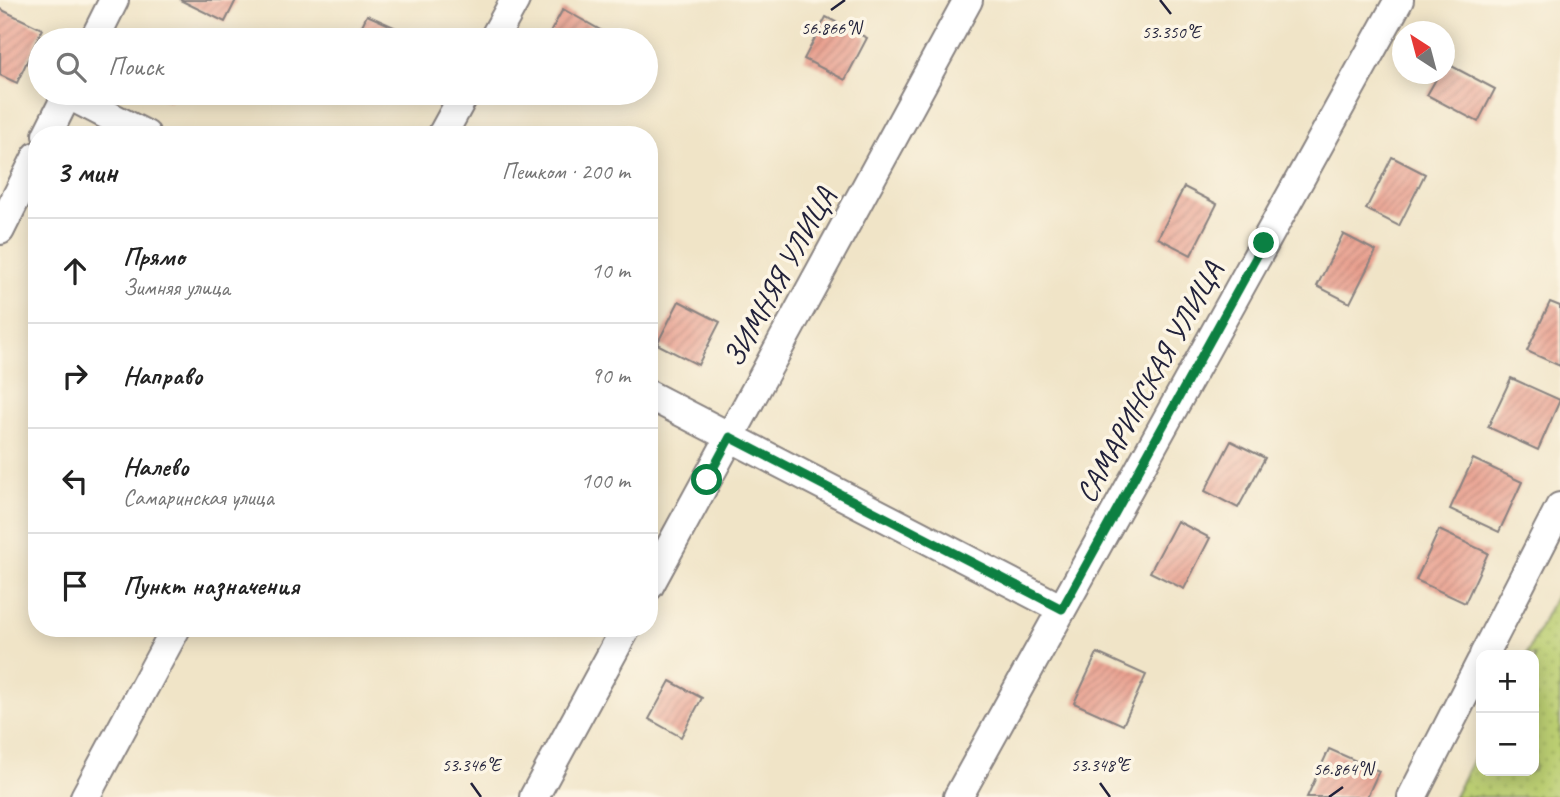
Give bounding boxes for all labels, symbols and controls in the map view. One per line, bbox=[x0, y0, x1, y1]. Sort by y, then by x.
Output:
text: 56.866°N bbox=[801, 17, 864, 39]
text: 53.350°E bbox=[1142, 21, 1203, 43]
north arrow bbox=[1392, 21, 1455, 84]
search box bbox=[28, 28, 658, 105]
icon: search bbox=[52, 48, 90, 86]
text: Поиск bbox=[108, 50, 163, 83]
text: 3 мин bbox=[56, 153, 117, 191]
text: Пешком · 200 m bbox=[502, 157, 630, 186]
street label: ЗИМНЯЯ УЛИЦА bbox=[714, 180, 844, 373]
route end bbox=[1248, 227, 1279, 258]
text: Прямо bbox=[123, 240, 185, 273]
icon: ahead bbox=[56, 252, 94, 290]
street label: САМАРИНСКАЯ УЛИЦА bbox=[1067, 254, 1231, 509]
text: 10 m bbox=[591, 256, 630, 285]
text: Зимняя улица bbox=[123, 273, 230, 302]
icon: right bbox=[56, 357, 94, 395]
text: Направо bbox=[123, 359, 202, 392]
text: 90 m bbox=[591, 361, 630, 390]
text: Налево bbox=[123, 450, 189, 483]
icon: left bbox=[56, 462, 94, 500]
route start bbox=[691, 464, 722, 495]
text: 100 m bbox=[581, 466, 630, 495]
text: Самаринская улица bbox=[123, 483, 274, 512]
icon: arrive bbox=[56, 567, 94, 605]
text: Пункт назначения bbox=[123, 569, 299, 602]
map controls bbox=[1476, 650, 1539, 776]
button: + bbox=[1476, 650, 1539, 713]
button: − bbox=[1476, 713, 1539, 776]
text: 53.346°E bbox=[442, 754, 503, 776]
text: 53.348°E bbox=[1071, 754, 1132, 776]
text: 56.864°N bbox=[1313, 758, 1376, 780]

